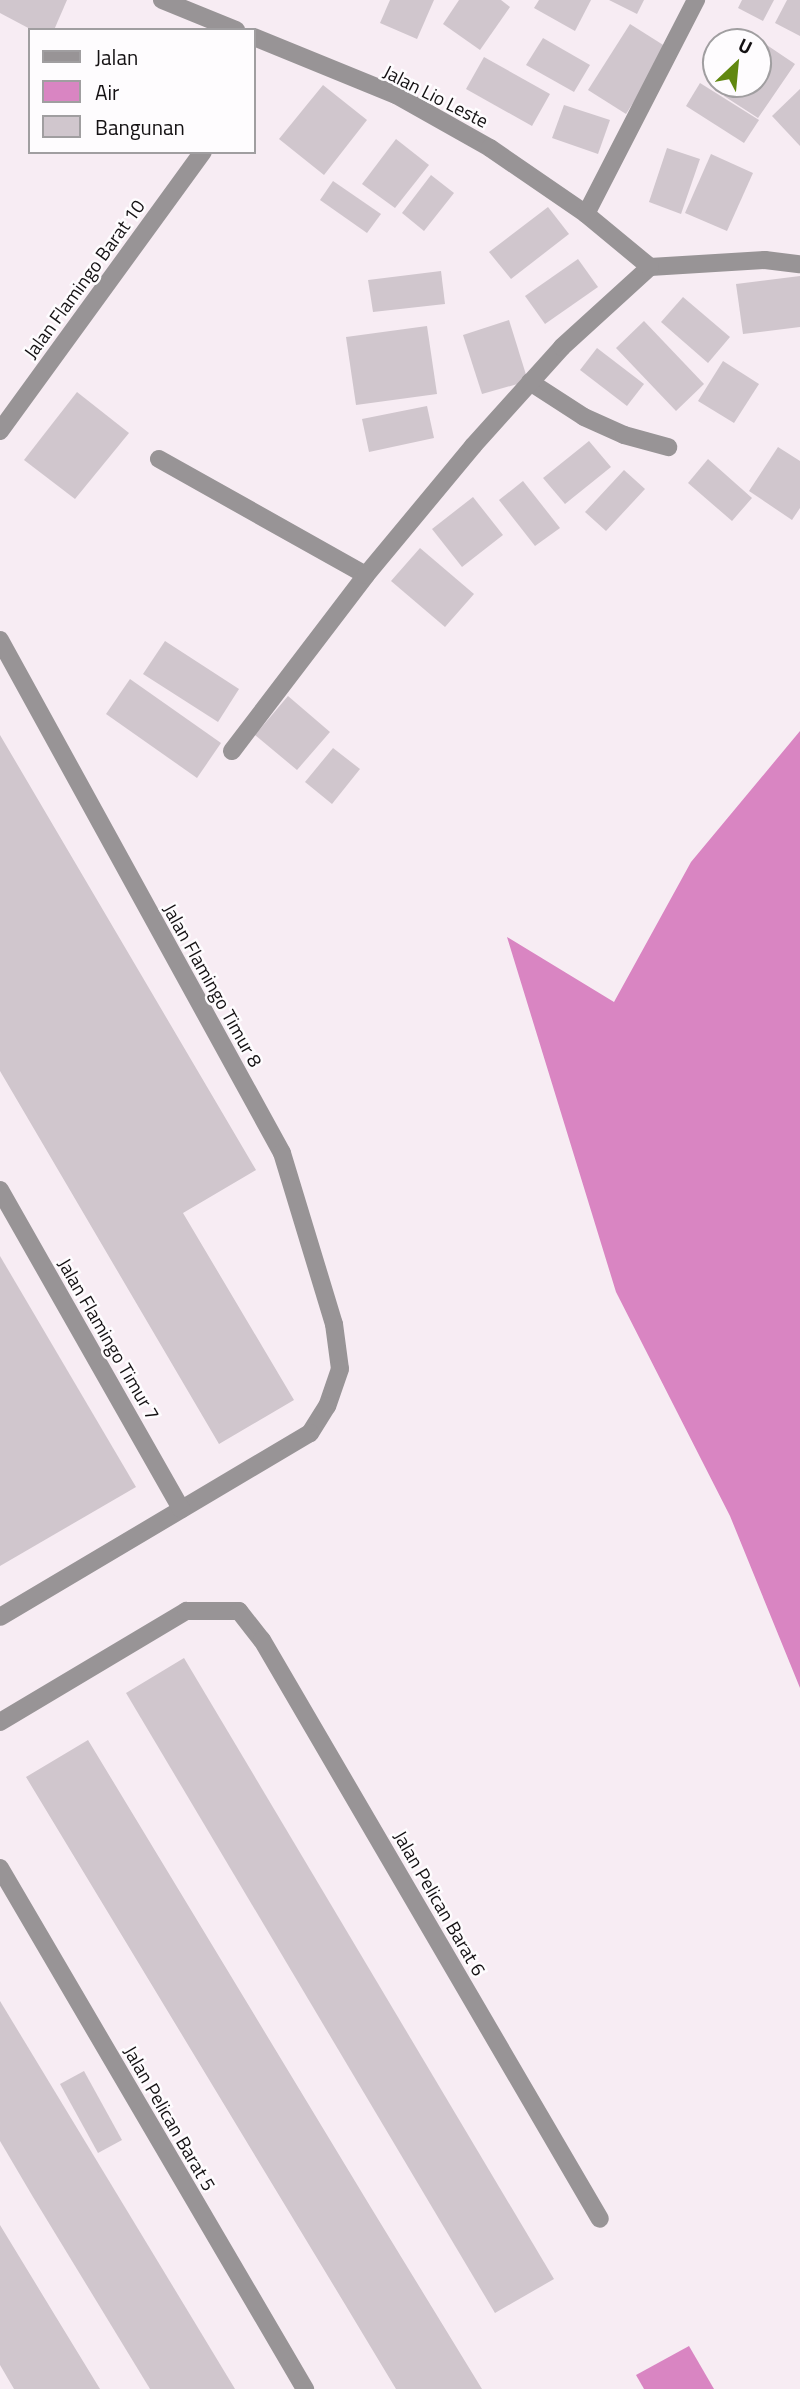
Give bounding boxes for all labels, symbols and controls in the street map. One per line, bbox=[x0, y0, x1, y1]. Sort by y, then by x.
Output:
legend bbox=[28, 28, 256, 154]
north arrow bbox=[702, 28, 772, 98]
text: U bbox=[734, 30, 757, 61]
text: Jalan bbox=[95, 41, 138, 73]
street label: Jalan Lio Leste bbox=[380, 60, 492, 132]
text: Air bbox=[95, 76, 119, 108]
text: Bangunan bbox=[95, 111, 185, 143]
street label: Jalan Flamingo Barat 10 bbox=[19, 195, 149, 363]
street label: Jalan Flamingo Timur 8 bbox=[159, 899, 267, 1071]
street label: Jalan Flamingo Timur 7 bbox=[53, 1254, 165, 1424]
street label: Jalan Pelican Barat 6 bbox=[389, 1826, 491, 1980]
street label: Jalan Pelican Barat 5 bbox=[119, 2041, 221, 2195]

